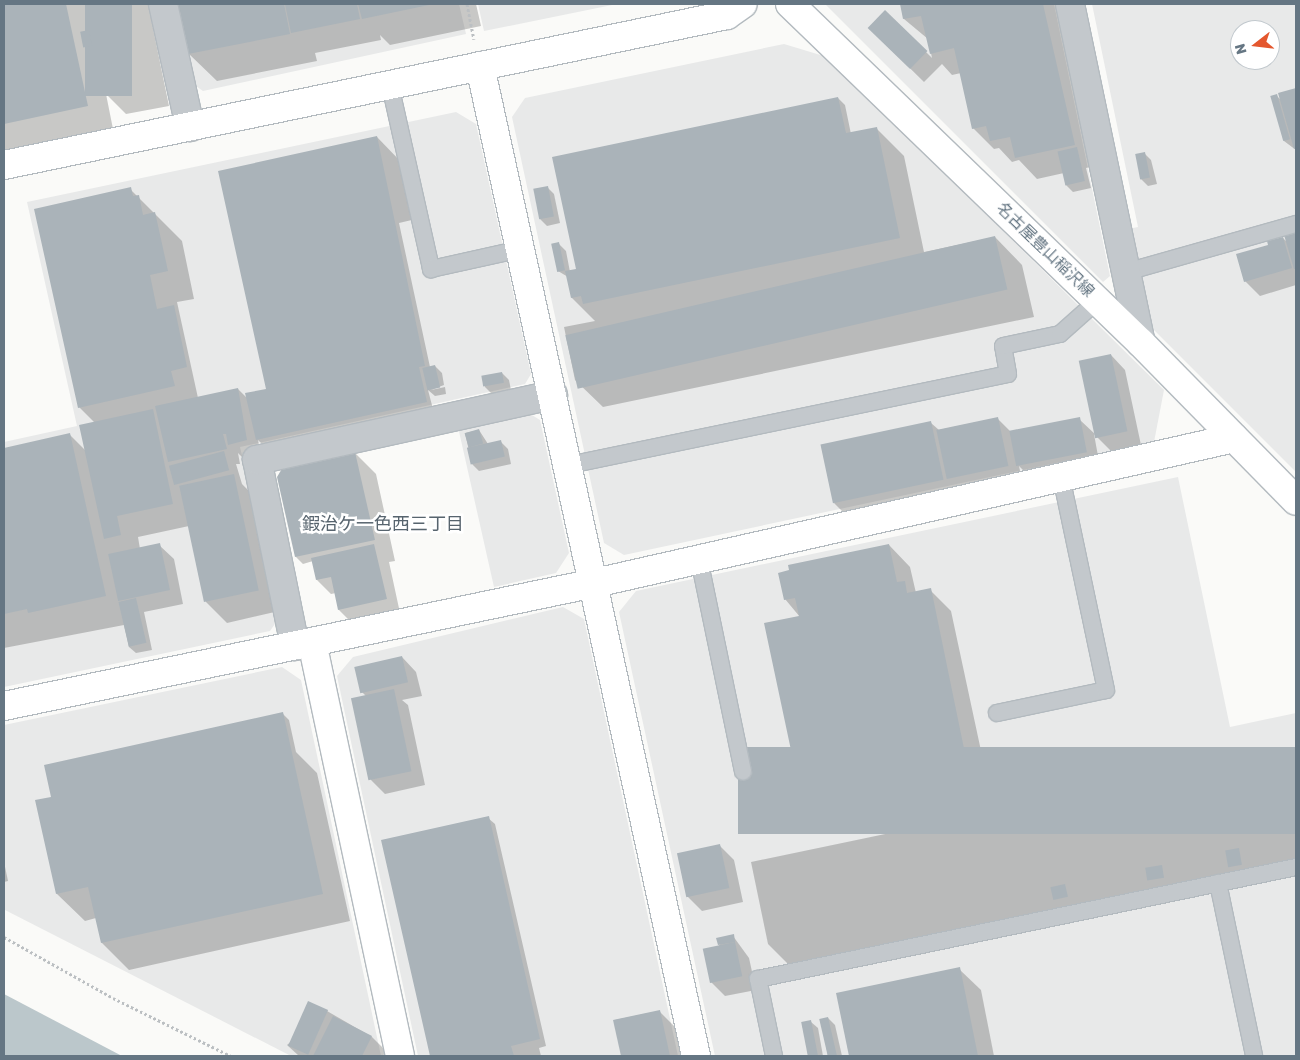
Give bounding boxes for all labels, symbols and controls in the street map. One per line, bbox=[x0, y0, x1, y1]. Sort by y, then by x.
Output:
north arrow bbox=[1230, 20, 1280, 70]
text: N bbox=[1232, 42, 1251, 56]
street label: 名古屋豊山稲沢線 bbox=[992, 199, 1098, 301]
district label: 鍜治ケ一色西三丁目 bbox=[302, 513, 464, 535]

